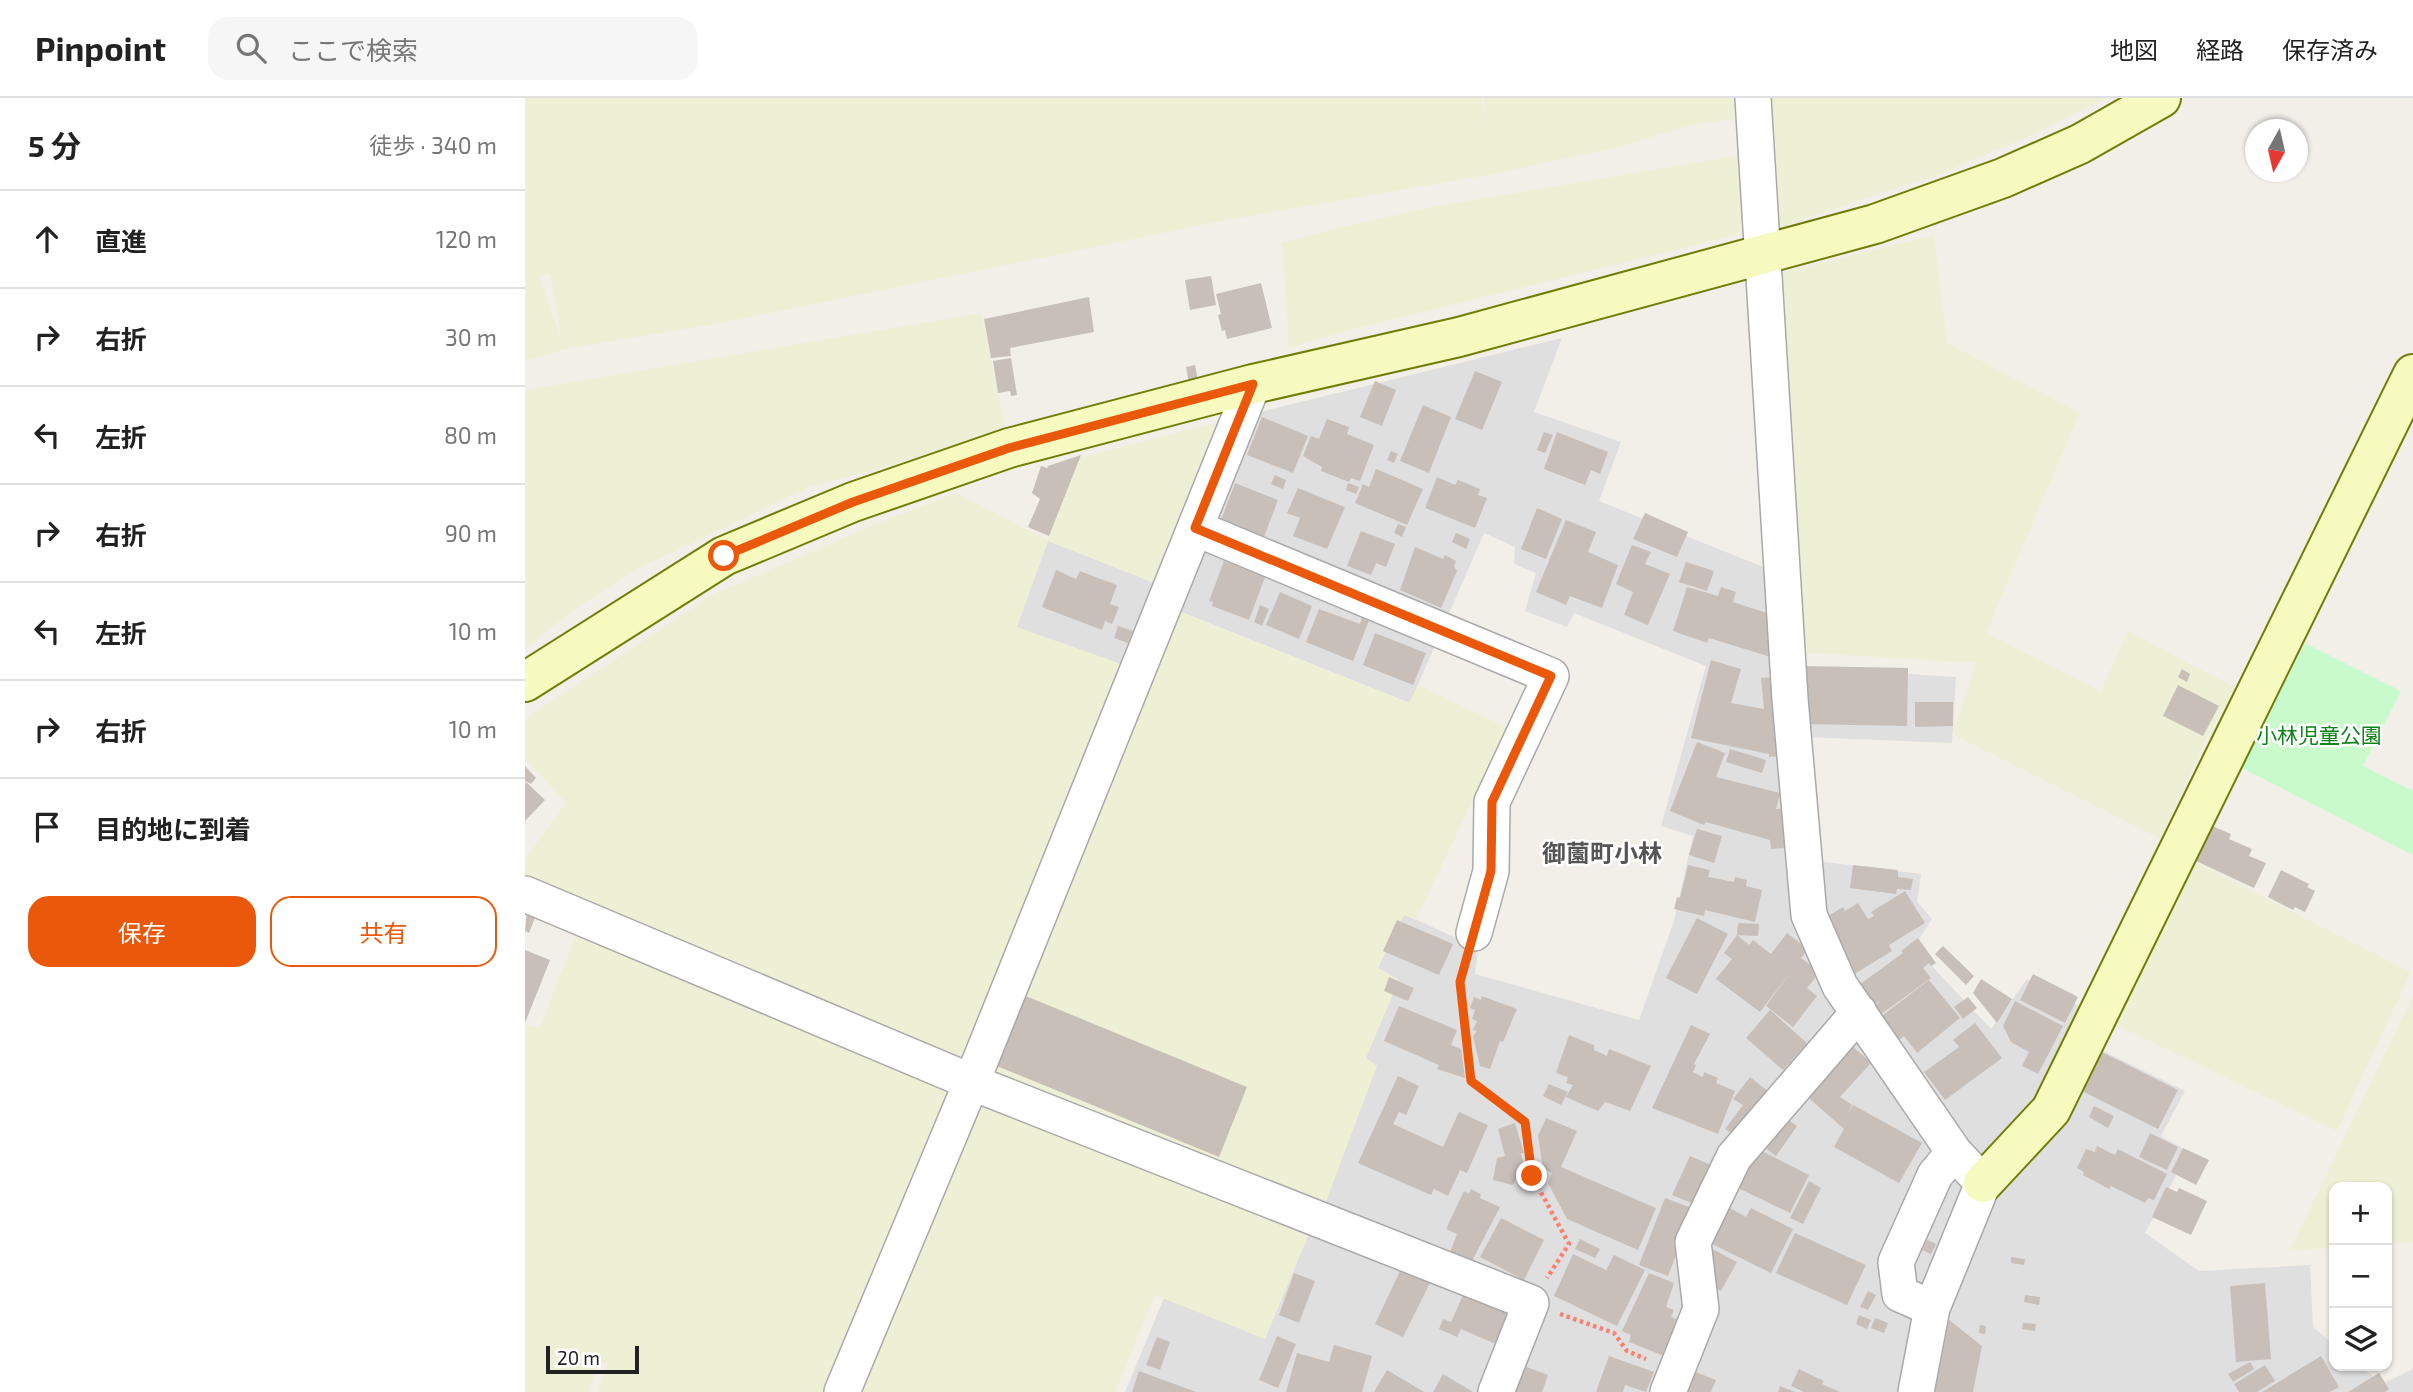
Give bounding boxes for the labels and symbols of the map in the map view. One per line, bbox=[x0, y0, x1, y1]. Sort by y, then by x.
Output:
north arrow bbox=[2245, 119, 2308, 182]
route start bbox=[708, 540, 739, 571]
park label: 小林児童公園 bbox=[2256, 722, 2382, 747]
district label: 御薗町小林 bbox=[1542, 838, 1662, 867]
route end bbox=[1516, 1160, 1547, 1191]
scale bar bbox=[546, 1343, 639, 1375]

